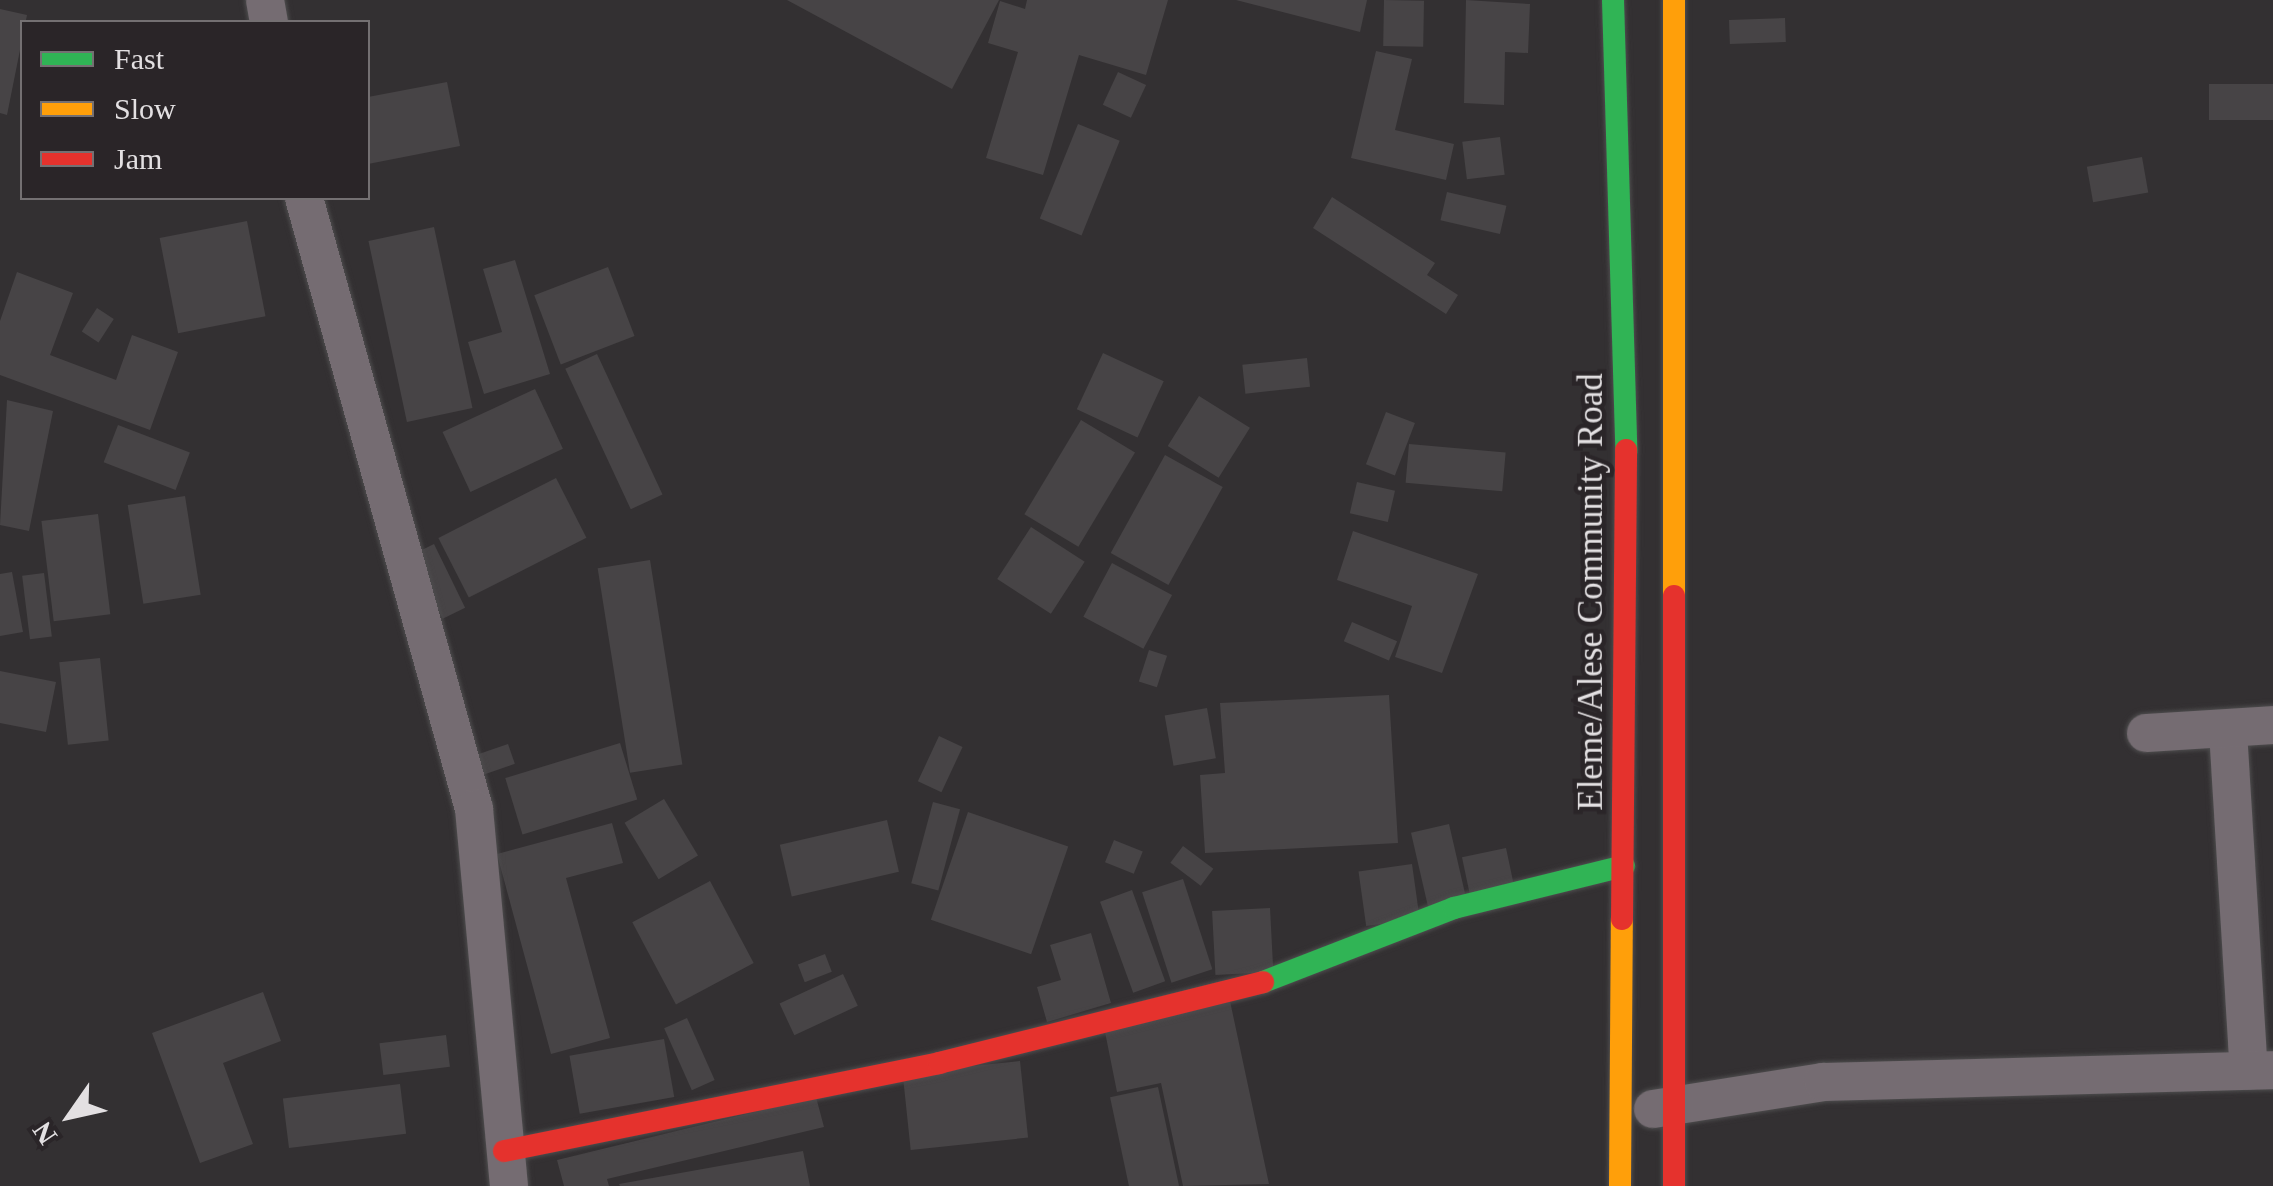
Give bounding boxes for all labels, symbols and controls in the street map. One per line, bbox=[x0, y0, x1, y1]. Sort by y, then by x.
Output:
legend bbox=[20, 20, 370, 200]
text: Fast bbox=[114, 42, 164, 75]
text: Slow bbox=[114, 92, 176, 125]
text: Jam bbox=[114, 142, 162, 175]
street label: Eleme/Alese Community Road bbox=[1570, 373, 1612, 811]
north arrow bbox=[20, 1066, 120, 1166]
text: N bbox=[26, 1116, 63, 1150]

